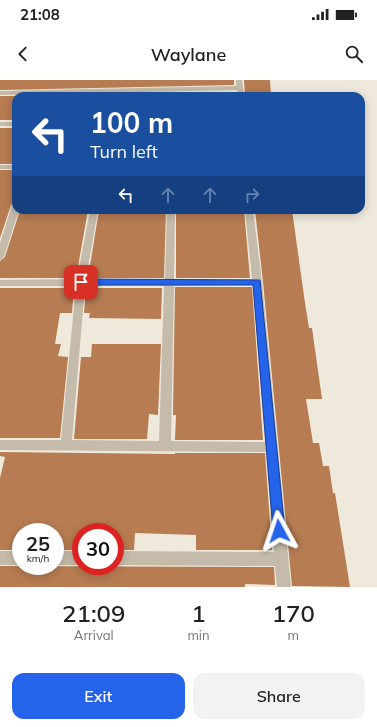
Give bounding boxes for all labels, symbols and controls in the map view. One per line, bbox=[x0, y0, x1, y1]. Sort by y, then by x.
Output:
text: 21:08 bbox=[20, 5, 60, 24]
icon: back bbox=[12, 43, 34, 65]
text: Waylane bbox=[151, 43, 226, 66]
icon: search bbox=[343, 43, 365, 65]
text: 100 m bbox=[90, 105, 173, 140]
icon: left bbox=[24, 108, 76, 160]
text: Turn left bbox=[90, 140, 158, 163]
icon: left bbox=[115, 184, 137, 206]
icon: ahead bbox=[157, 184, 179, 206]
icon: ahead bbox=[199, 184, 221, 206]
icon: right bbox=[241, 184, 263, 206]
pin bbox=[64, 265, 98, 299]
icon: arrive bbox=[70, 271, 92, 293]
position arrow bbox=[258, 510, 300, 552]
speed limit sign: 30 bbox=[72, 523, 124, 575]
text: 25 bbox=[26, 531, 50, 556]
text: km/h bbox=[27, 552, 49, 565]
text: 21:09 bbox=[62, 598, 125, 628]
text: 1 bbox=[191, 598, 206, 628]
text: 170 bbox=[272, 598, 315, 628]
text: Arrival bbox=[74, 627, 114, 643]
text: min bbox=[187, 627, 210, 643]
text: m bbox=[288, 627, 299, 643]
button: Exit bbox=[12, 673, 185, 719]
button: Share bbox=[193, 673, 365, 719]

